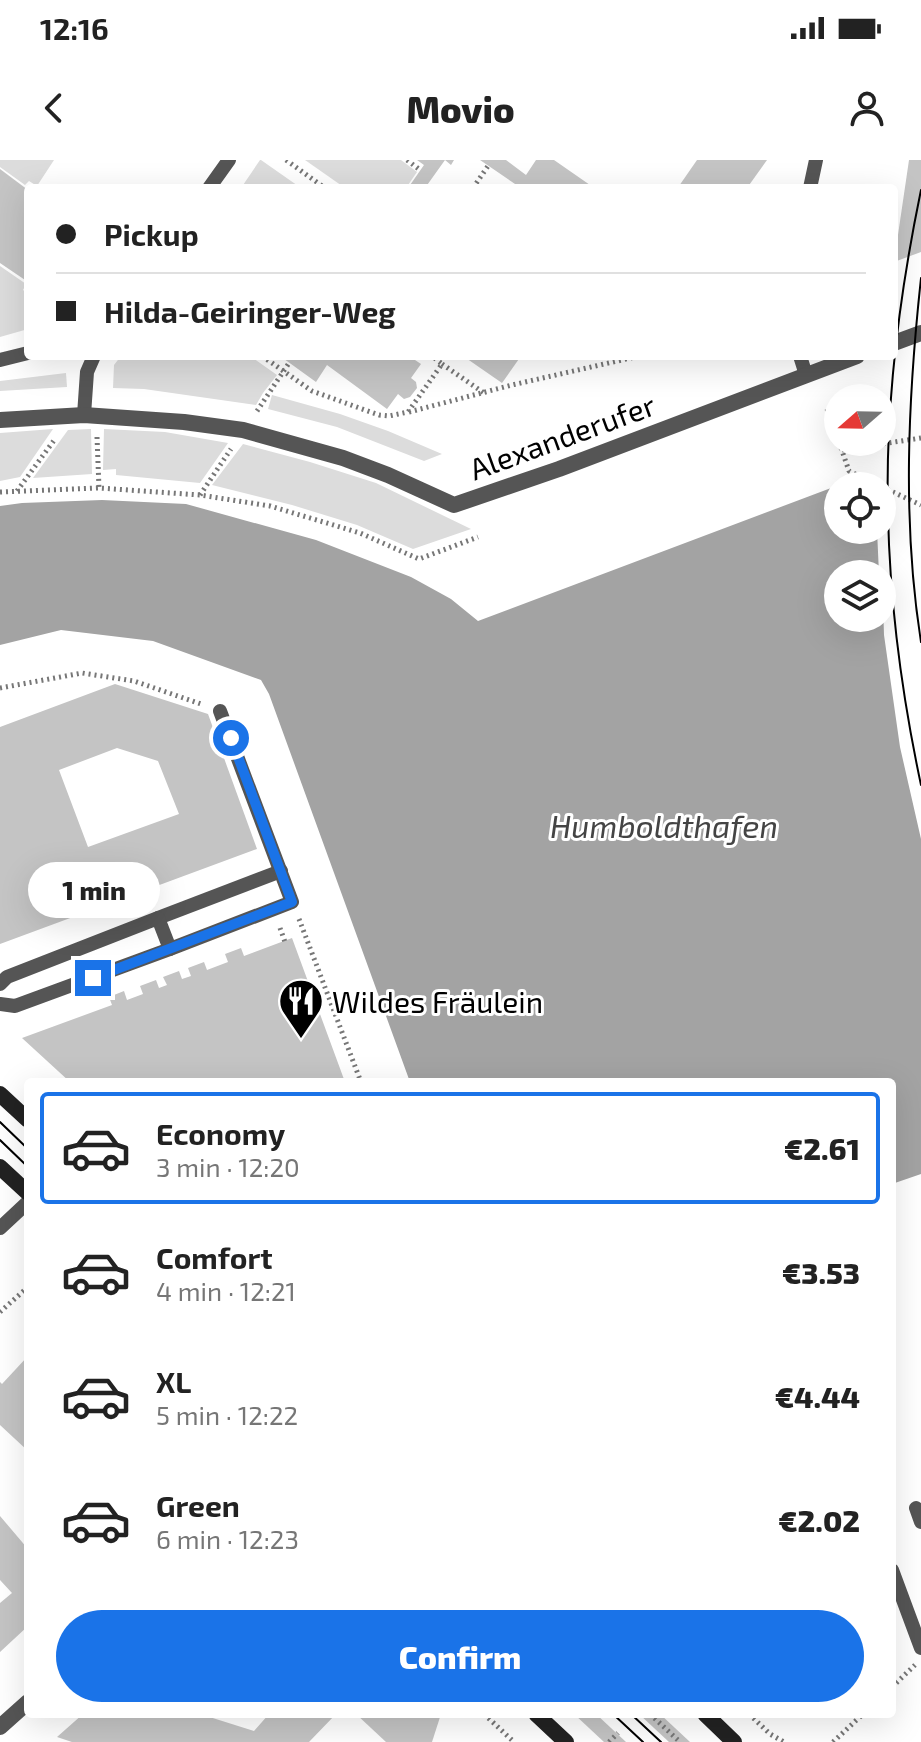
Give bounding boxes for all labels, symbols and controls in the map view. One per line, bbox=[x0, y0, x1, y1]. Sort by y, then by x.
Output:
text: 12:16 bbox=[40, 10, 109, 46]
icon: back bbox=[32, 86, 76, 130]
icon: person bbox=[845, 86, 889, 130]
text: Movio bbox=[406, 87, 515, 130]
text: Pickup bbox=[104, 216, 199, 252]
text: Hilda-Geiringer-Weg bbox=[104, 293, 396, 329]
north arrow bbox=[824, 384, 896, 456]
map controls bbox=[824, 384, 896, 632]
street label: Alexanderufer bbox=[464, 386, 660, 486]
button: locate bbox=[824, 472, 896, 544]
button: layers bbox=[824, 560, 896, 632]
route start bbox=[213, 720, 249, 756]
water label: Humboldthafen bbox=[550, 806, 778, 845]
callout: 1 min bbox=[27, 862, 159, 918]
text: 1 min bbox=[62, 874, 126, 905]
route end bbox=[75, 960, 111, 996]
restaurant icon: Wildes Fräulein bbox=[277, 977, 325, 1040]
place label: Wildes Fräulein bbox=[332, 983, 543, 1019]
icon: car bbox=[60, 1112, 132, 1184]
text: Economy bbox=[156, 1115, 285, 1151]
text: €2.61 bbox=[784, 1130, 860, 1166]
text: 3 min · 12:20 bbox=[156, 1151, 300, 1182]
icon: car bbox=[60, 1236, 132, 1308]
text: Comfort bbox=[156, 1239, 273, 1275]
text: €3.53 bbox=[782, 1254, 860, 1290]
text: 4 min · 12:21 bbox=[156, 1275, 296, 1306]
icon: car bbox=[60, 1360, 132, 1432]
text: XL bbox=[156, 1363, 191, 1399]
text: €4.44 bbox=[775, 1378, 860, 1414]
text: 5 min · 12:22 bbox=[156, 1399, 298, 1430]
icon: car bbox=[60, 1484, 132, 1556]
text: Green bbox=[156, 1487, 240, 1523]
text: €2.02 bbox=[778, 1502, 860, 1538]
text: 6 min · 12:23 bbox=[156, 1523, 299, 1554]
button: Confirm bbox=[56, 1610, 864, 1702]

